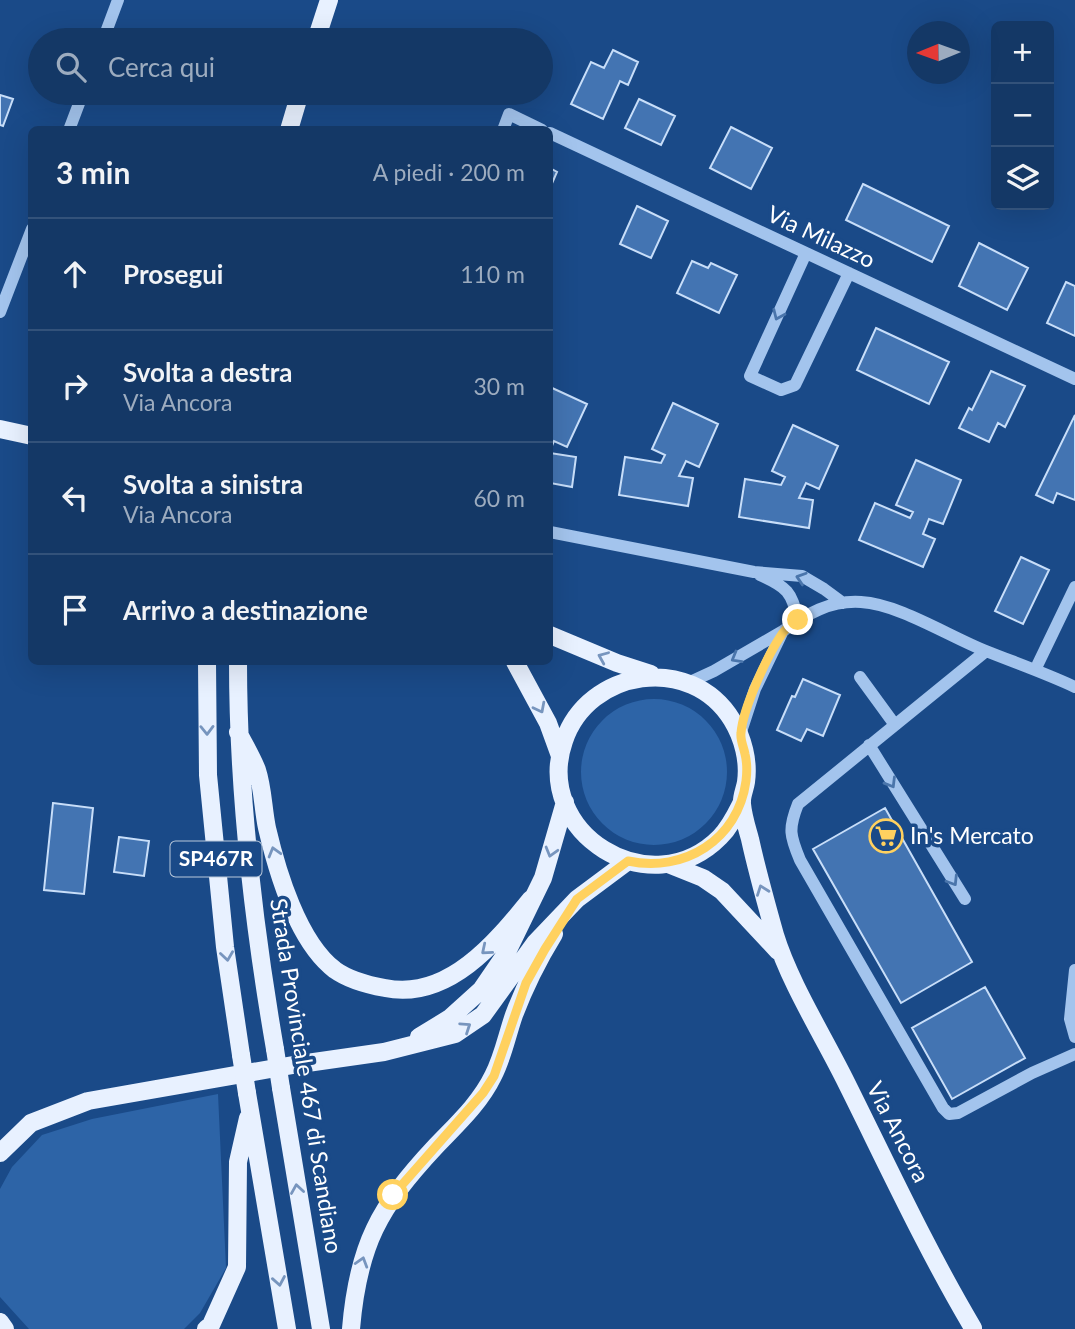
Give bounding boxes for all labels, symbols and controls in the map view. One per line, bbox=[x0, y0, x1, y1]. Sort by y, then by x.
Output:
north arrow bbox=[907, 21, 970, 84]
map controls bbox=[991, 21, 1054, 210]
button: + bbox=[991, 21, 1054, 84]
search box bbox=[28, 28, 553, 105]
icon: search bbox=[52, 48, 90, 86]
text: Cerca qui bbox=[108, 51, 215, 83]
button: − bbox=[991, 84, 1054, 147]
button: layers bbox=[991, 147, 1054, 210]
text: 3 min bbox=[56, 154, 130, 190]
text: A piedi · 200 m bbox=[373, 158, 525, 186]
street label: Via Milazzo bbox=[763, 199, 880, 273]
icon: ahead bbox=[56, 255, 94, 293]
text: Prosegui bbox=[123, 258, 223, 290]
text: 110 m bbox=[460, 260, 525, 288]
one-way arrow bbox=[772, 308, 786, 320]
text: Svolta a destra bbox=[123, 356, 293, 388]
icon: right bbox=[56, 367, 94, 405]
text: 30 m bbox=[474, 372, 525, 400]
text: Via Ancora bbox=[123, 388, 232, 416]
text: Svolta a sinistra bbox=[123, 468, 303, 500]
icon: left bbox=[56, 479, 94, 517]
text: 60 m bbox=[474, 484, 525, 512]
text: Via Ancora bbox=[123, 500, 232, 528]
one-way arrow bbox=[796, 572, 808, 587]
icon: arrive bbox=[56, 591, 94, 629]
text: Arrivo a destinazione bbox=[123, 594, 368, 626]
route end bbox=[782, 604, 813, 635]
one-way arrow bbox=[731, 650, 744, 663]
one-way arrow bbox=[598, 651, 611, 665]
one-way arrow bbox=[532, 701, 546, 713]
one-way arrow bbox=[200, 724, 215, 735]
one-way arrow bbox=[883, 775, 896, 788]
supermarket icon: In's Mercato bbox=[867, 817, 905, 855]
place label: In's Mercato bbox=[910, 821, 1034, 849]
road number: SP467R bbox=[170, 842, 262, 876]
one-way arrow bbox=[544, 845, 559, 857]
one-way arrow bbox=[268, 846, 282, 858]
one-way arrow bbox=[944, 873, 957, 886]
one-way arrow bbox=[757, 885, 771, 897]
street label: Strada Provinciale 467 di Scandiano bbox=[265, 896, 349, 1256]
one-way arrow bbox=[482, 942, 495, 954]
one-way arrow bbox=[219, 950, 234, 962]
one-way arrow bbox=[458, 1022, 471, 1035]
street label: Via Ancora bbox=[862, 1076, 936, 1187]
route start bbox=[377, 1179, 408, 1210]
one-way arrow bbox=[291, 1183, 306, 1195]
one-way arrow bbox=[354, 1256, 369, 1268]
one-way arrow bbox=[271, 1276, 286, 1287]

